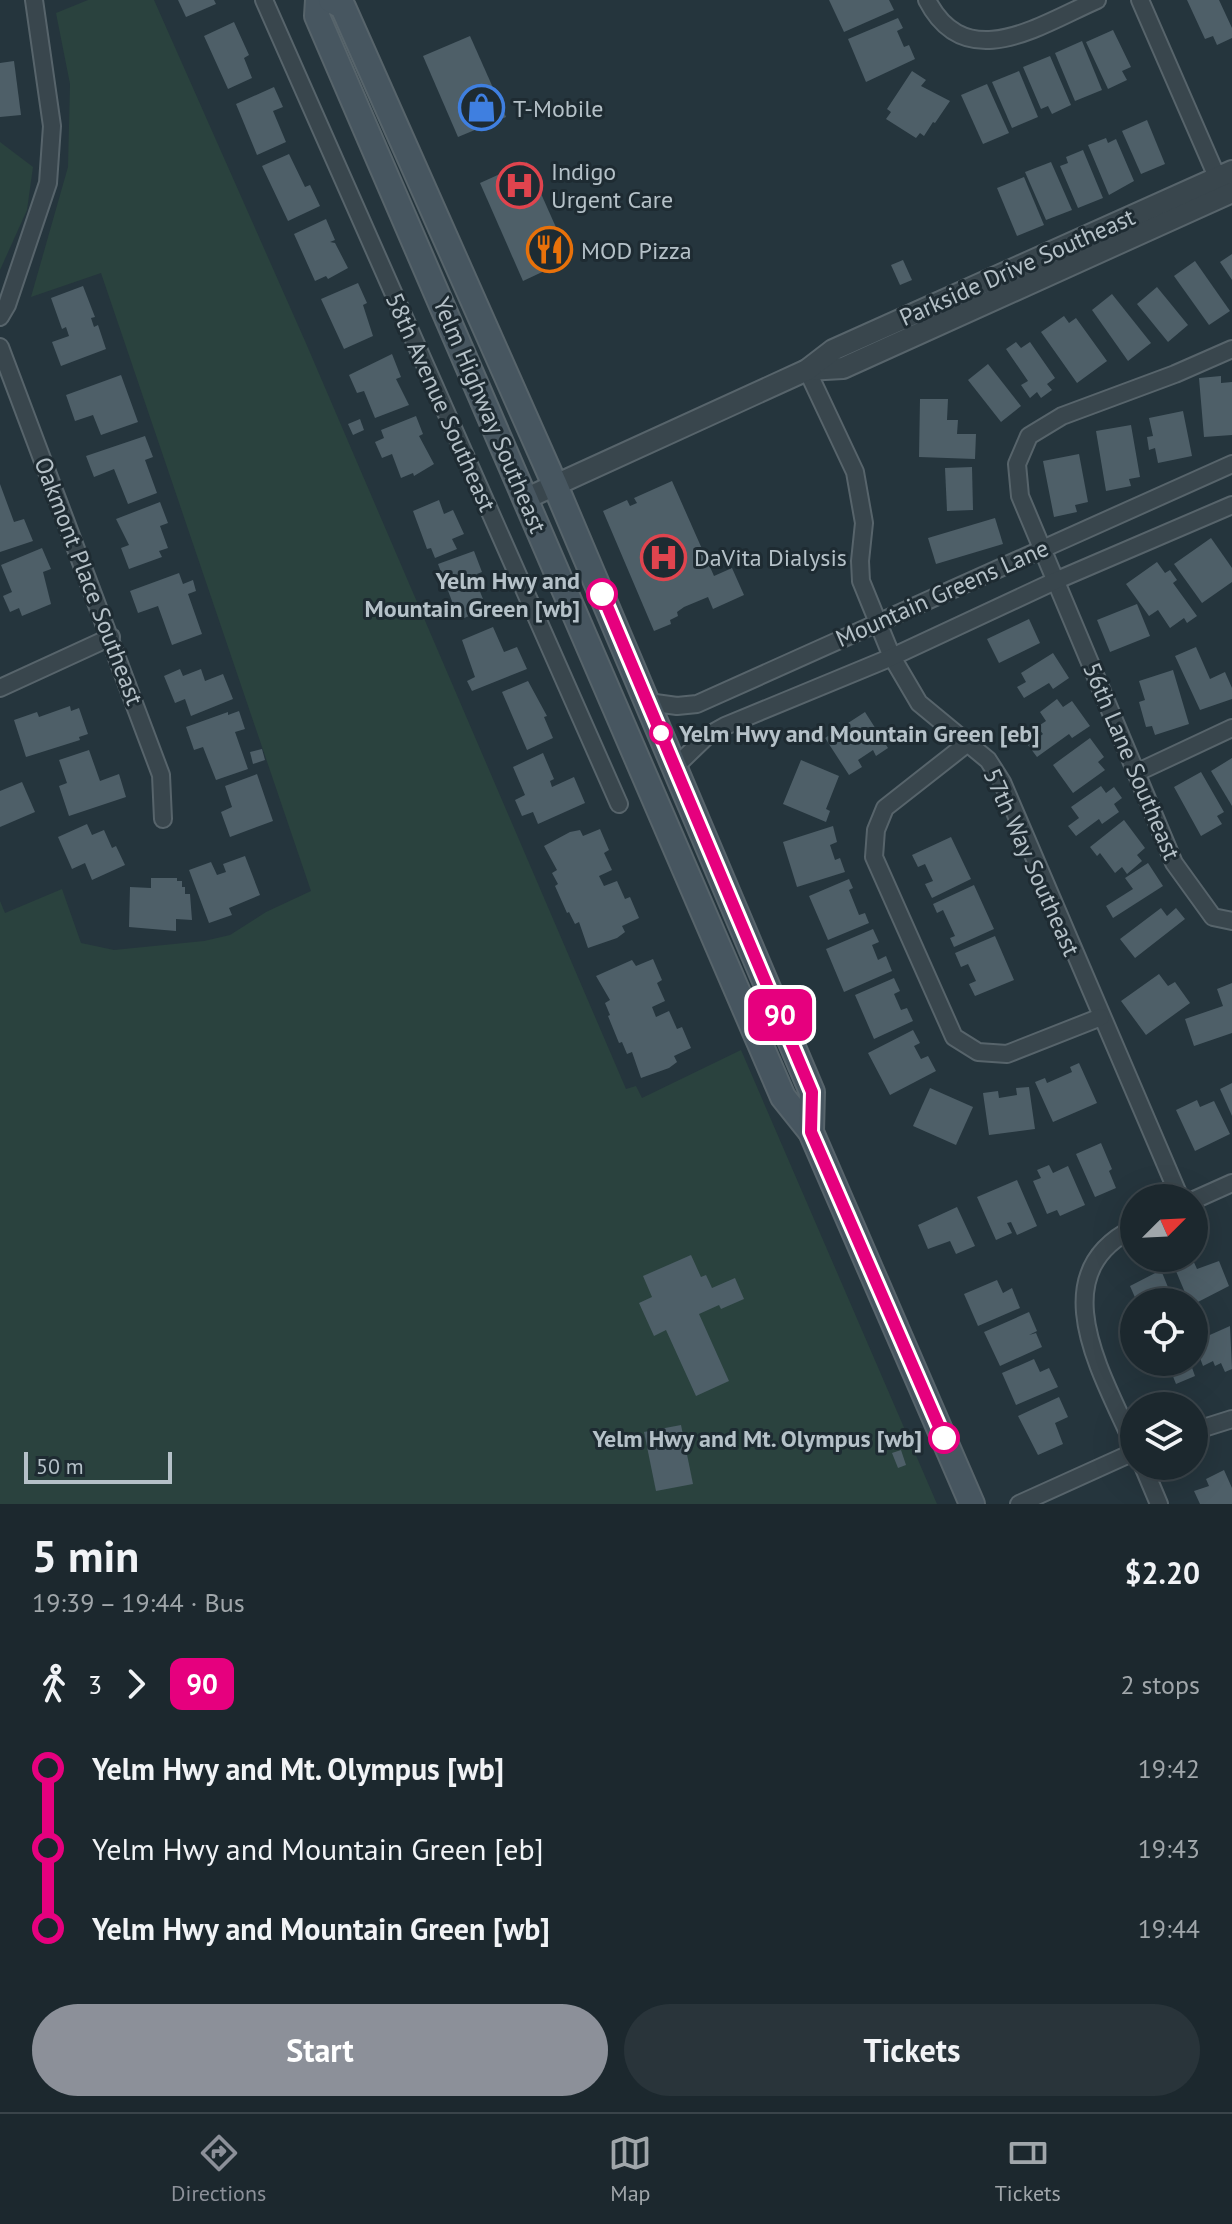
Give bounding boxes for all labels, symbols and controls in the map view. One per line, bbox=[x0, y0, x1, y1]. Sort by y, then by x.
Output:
shop icon: T-Mobile bbox=[458, 84, 506, 132]
place label: T-Mobile bbox=[513, 93, 603, 124]
place label: Indigo Urgent Care bbox=[551, 156, 673, 215]
hospital icon: Indigo Urgent Care bbox=[496, 161, 544, 209]
street label: Parkside Drive Southeast bbox=[894, 201, 1140, 333]
restaurant icon: MOD Pizza bbox=[526, 226, 574, 274]
place label: MOD Pizza bbox=[581, 235, 692, 266]
street label: 58th Avenue Southeast bbox=[379, 288, 503, 516]
street label: Yelm Highway Southeast bbox=[426, 292, 554, 538]
street label: Oakmont Place Southeast bbox=[27, 453, 151, 709]
street label: Mountain Greens Lane bbox=[831, 532, 1053, 654]
hospital icon: DaVita Dialysis bbox=[639, 533, 687, 581]
place label: DaVita Dialysis bbox=[694, 542, 847, 573]
place label: Yelm Hwy and Mountain Green [wb] bbox=[365, 565, 580, 624]
marker: Yelm Hwy and Mountain Green [wb] bbox=[587, 579, 617, 609]
street label: 56th Lane Southeast bbox=[1076, 658, 1188, 864]
place label: Yelm Hwy and Mountain Green [eb] bbox=[678, 718, 1040, 749]
marker: Yelm Hwy and Mountain Green [eb] bbox=[650, 722, 672, 744]
street label: 57th Way Southeast bbox=[977, 763, 1087, 961]
line badge: 90 bbox=[744, 989, 816, 1041]
text: 90 bbox=[764, 996, 796, 1033]
north arrow bbox=[1120, 1184, 1208, 1272]
map controls bbox=[1120, 1184, 1208, 1480]
button: locate bbox=[1120, 1288, 1208, 1376]
button: layers bbox=[1120, 1392, 1208, 1480]
place label: Yelm Hwy and Mt. Olympus [wb] bbox=[591, 1423, 922, 1454]
marker: Yelm Hwy and Mt. Olympus [wb] bbox=[929, 1423, 959, 1453]
scale bar bbox=[24, 1448, 172, 1484]
text: 50 m bbox=[36, 1452, 84, 1480]
text: 5 min bbox=[32, 1527, 139, 1584]
text: $2.20 bbox=[1125, 1553, 1200, 1592]
text: 19:39 – 19:44 · Bus bbox=[32, 1586, 245, 1619]
icon: walk bbox=[32, 1662, 76, 1706]
icon: forward bbox=[114, 1662, 158, 1706]
text: 90 bbox=[186, 1665, 218, 1702]
text: 3 bbox=[88, 1668, 102, 1701]
text: 2 stops bbox=[1120, 1668, 1200, 1701]
text: Yelm Hwy and Mt. Olympus [wb] bbox=[92, 1749, 504, 1788]
text: 19:42 bbox=[1138, 1752, 1200, 1785]
text: Yelm Hwy and Mountain Green [eb] bbox=[92, 1829, 544, 1868]
text: 19:43 bbox=[1138, 1832, 1200, 1865]
text: Yelm Hwy and Mountain Green [wb] bbox=[92, 1909, 550, 1948]
text: 19:44 bbox=[1138, 1912, 1200, 1945]
button: Start bbox=[32, 2004, 608, 2096]
button: Tickets bbox=[624, 2004, 1200, 2096]
tab: Directions bbox=[171, 2131, 266, 2207]
tab: Map bbox=[608, 2131, 652, 2207]
tab: Tickets bbox=[995, 2131, 1061, 2207]

